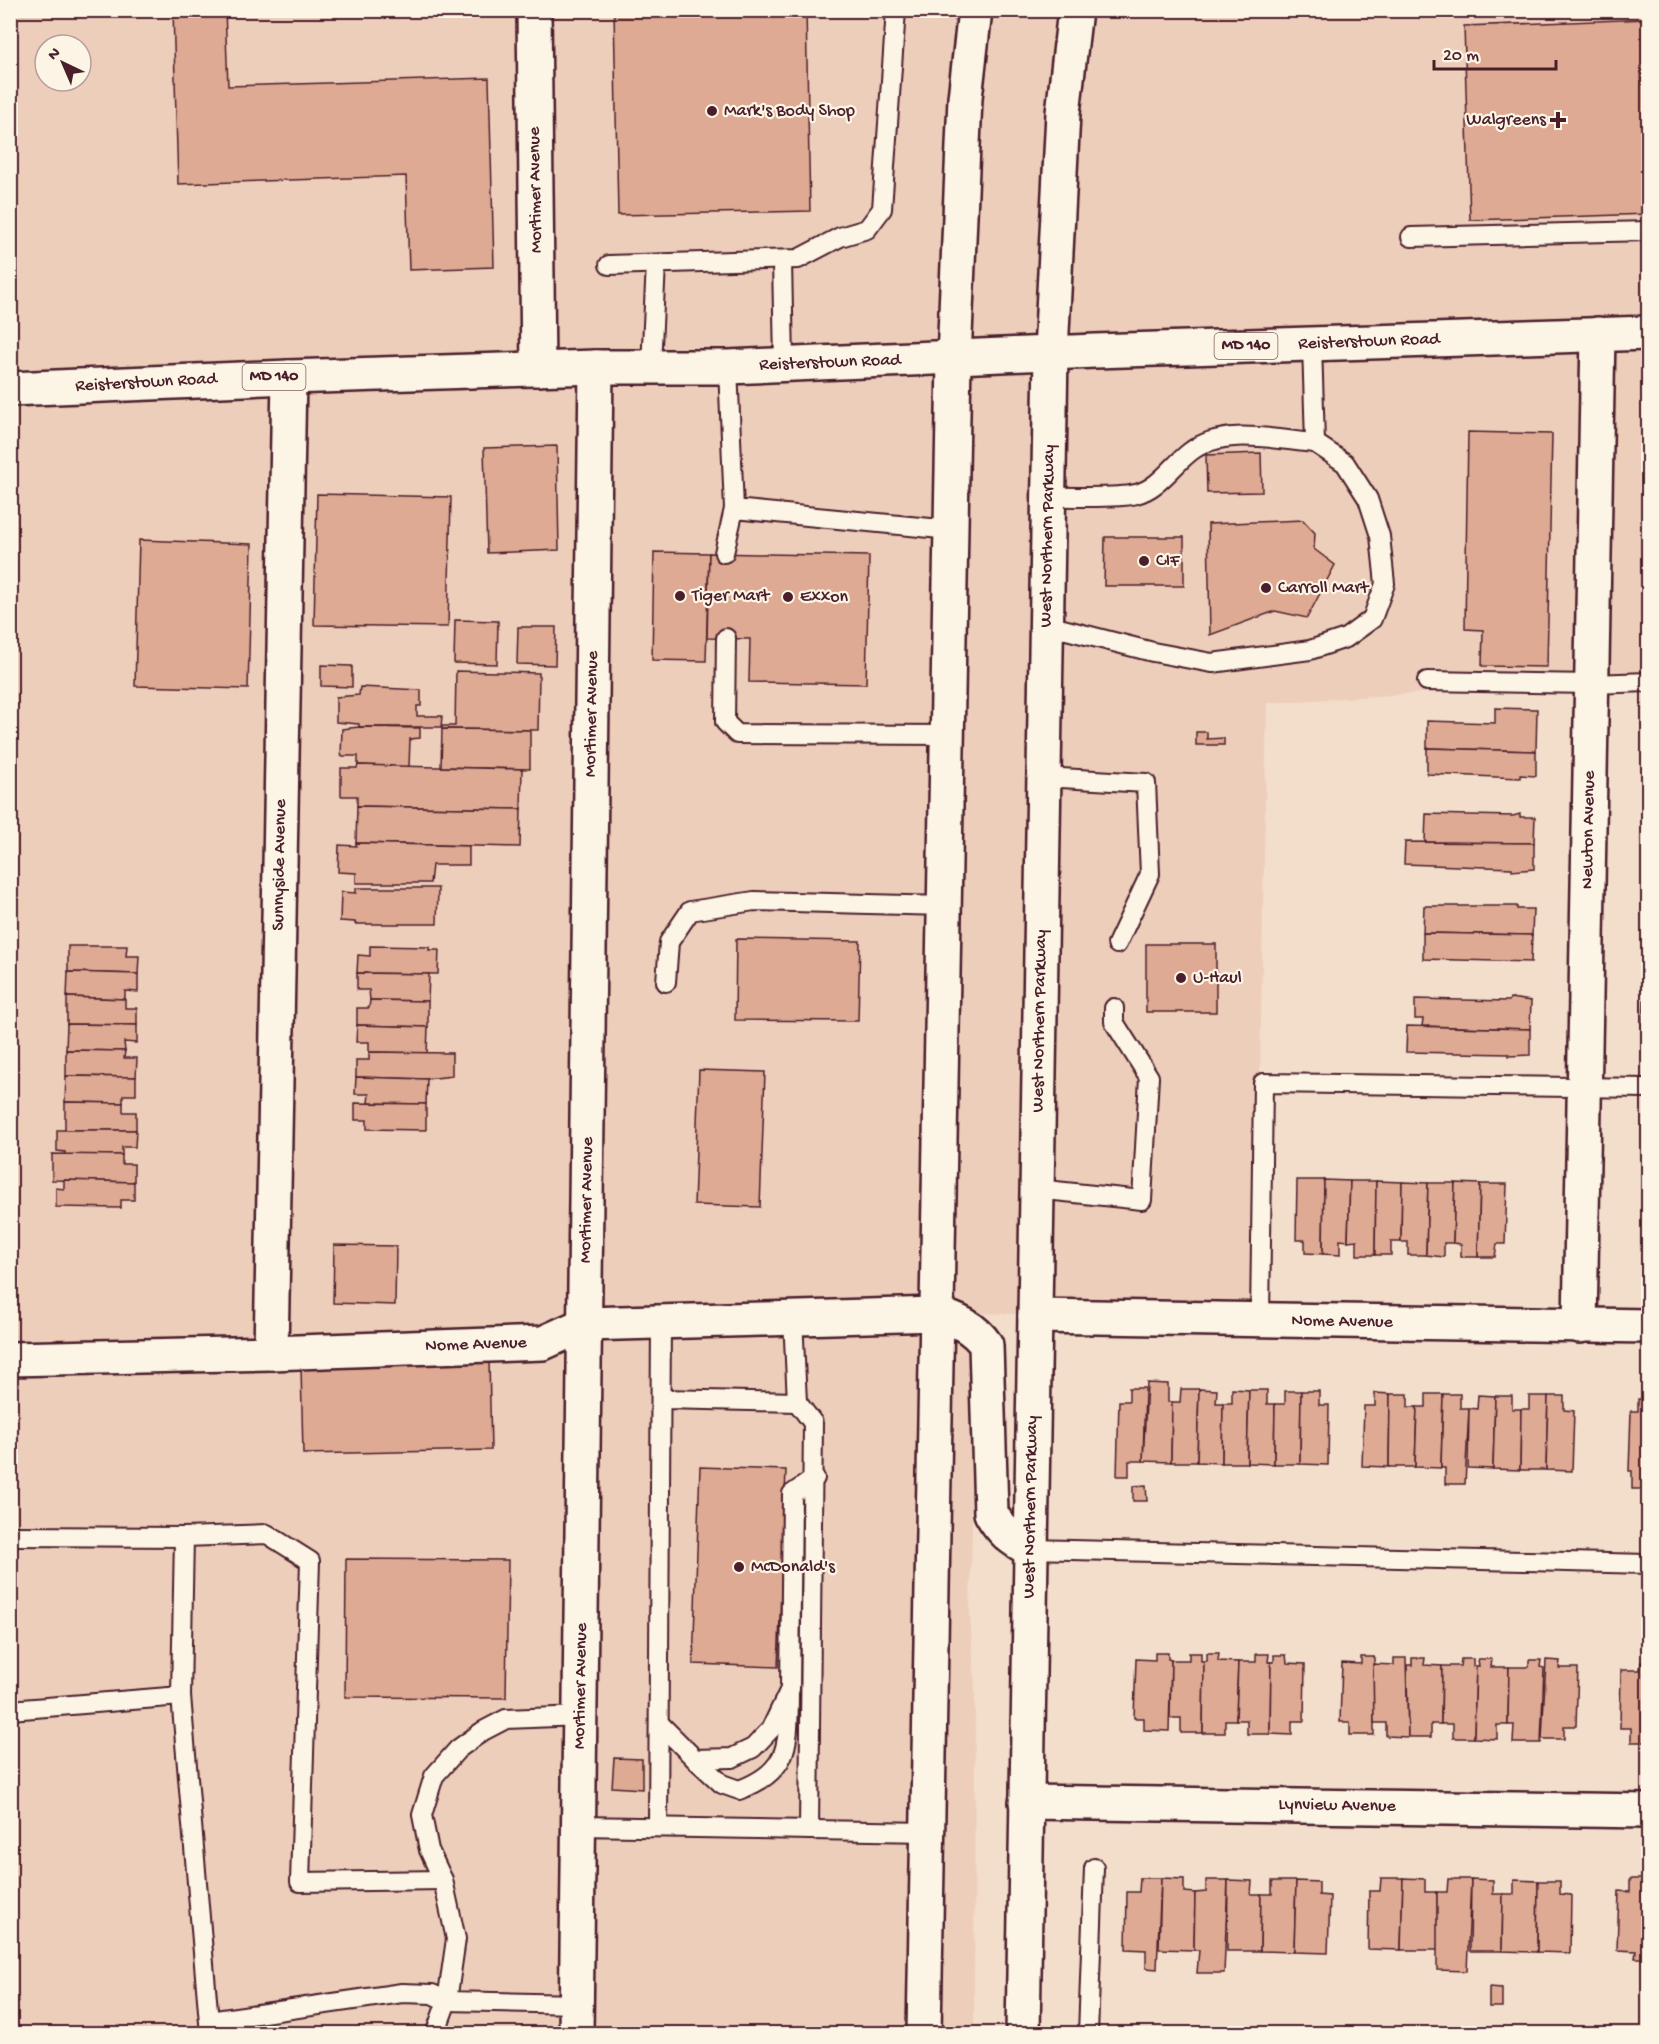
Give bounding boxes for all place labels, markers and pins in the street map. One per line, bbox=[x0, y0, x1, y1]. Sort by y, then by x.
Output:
place label: Mark's Body Shop bbox=[724, 101, 855, 122]
marker: Mark's Body Shop bbox=[705, 104, 719, 118]
place label: Walgreens bbox=[1466, 110, 1547, 131]
marker: Walgreens bbox=[1551, 113, 1565, 127]
place label: CIF bbox=[1156, 551, 1180, 572]
marker: CIF bbox=[1137, 554, 1151, 568]
place label: Carroll Mart bbox=[1278, 578, 1370, 599]
marker: Carroll Mart bbox=[1259, 581, 1273, 595]
place label: Tiger Mart bbox=[691, 586, 771, 607]
place label: Exxon bbox=[800, 587, 848, 608]
marker: Tiger Mart bbox=[673, 589, 687, 603]
marker: Exxon bbox=[781, 590, 795, 604]
place label: U-Haul bbox=[1193, 968, 1242, 989]
marker: U-Haul bbox=[1174, 971, 1188, 985]
place label: McDonald's bbox=[751, 1557, 836, 1578]
marker: McDonald's bbox=[732, 1560, 746, 1574]

